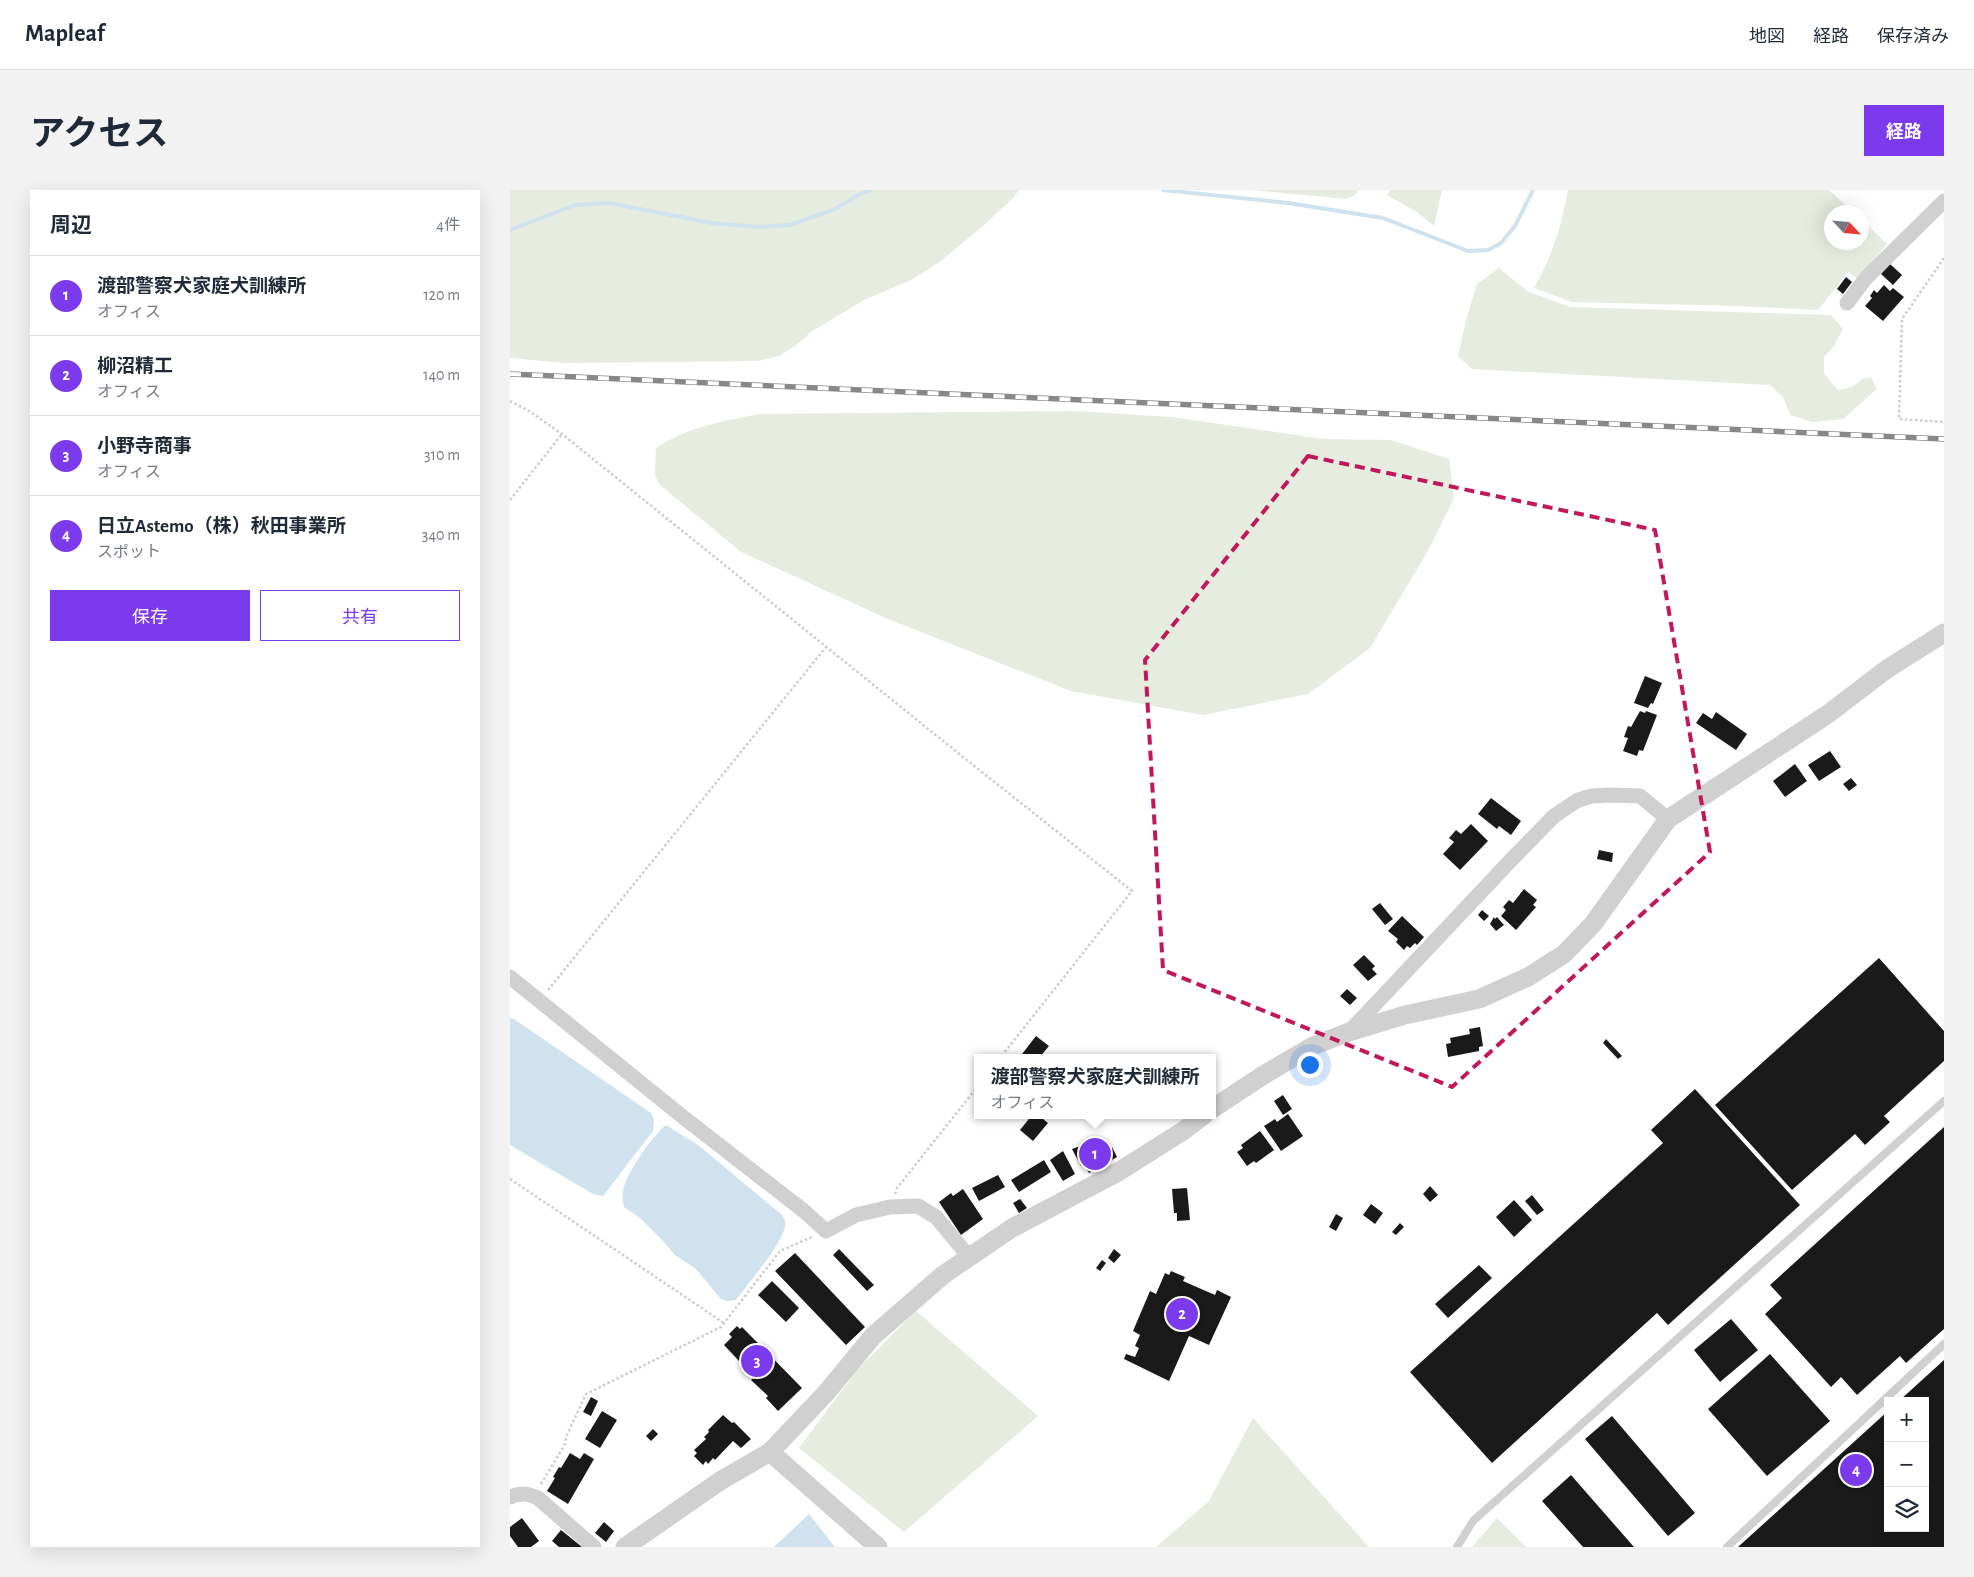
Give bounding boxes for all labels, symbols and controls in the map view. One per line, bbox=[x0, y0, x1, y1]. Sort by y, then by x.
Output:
text: Mapleaf bbox=[25, 22, 105, 46]
text: 地図 bbox=[1749, 28, 1785, 46]
text: 経路 bbox=[1813, 28, 1849, 46]
text: 保存済み bbox=[1877, 28, 1949, 46]
button: 経路 bbox=[1864, 105, 1944, 156]
text: アクセス bbox=[30, 117, 168, 152]
north arrow bbox=[1824, 205, 1869, 250]
text: 周辺 bbox=[50, 215, 92, 236]
text: 4件 bbox=[436, 217, 460, 233]
text: 渡部警察犬家庭犬訓練所 bbox=[97, 277, 306, 296]
text: 1 bbox=[63, 287, 69, 303]
text: 120 m bbox=[423, 287, 460, 303]
text: オフィス bbox=[97, 304, 161, 320]
text: 柳沼精工 bbox=[97, 357, 173, 376]
text: 2 bbox=[62, 367, 70, 383]
text: 140 m bbox=[423, 367, 460, 383]
text: オフィス bbox=[97, 384, 161, 400]
text: 小野寺商事 bbox=[97, 437, 192, 456]
text: 3 bbox=[63, 447, 69, 463]
text: 310 m bbox=[424, 447, 460, 463]
text: オフィス bbox=[97, 464, 161, 480]
text: 日立Astemo（株）秋田事業所 bbox=[97, 517, 346, 536]
text: 4 bbox=[62, 527, 70, 543]
text: 340 m bbox=[422, 527, 460, 543]
text: スポット bbox=[97, 544, 161, 560]
button: 保存 bbox=[50, 590, 250, 641]
button: 共有 bbox=[260, 590, 460, 641]
your location bbox=[1297, 1052, 1323, 1078]
popup bbox=[974, 1054, 1216, 1119]
text: 渡部警察犬家庭犬訓練所 bbox=[990, 1068, 1200, 1087]
text: オフィス bbox=[990, 1095, 1054, 1111]
pin: 1 bbox=[1079, 1135, 1111, 1173]
pin: 2 bbox=[1166, 1295, 1198, 1333]
pin: 3 bbox=[741, 1342, 773, 1380]
map controls bbox=[1884, 1397, 1929, 1532]
button: + bbox=[1884, 1397, 1929, 1442]
button: − bbox=[1884, 1442, 1929, 1487]
pin: 4 bbox=[1840, 1451, 1872, 1489]
button: layers bbox=[1884, 1487, 1929, 1532]

